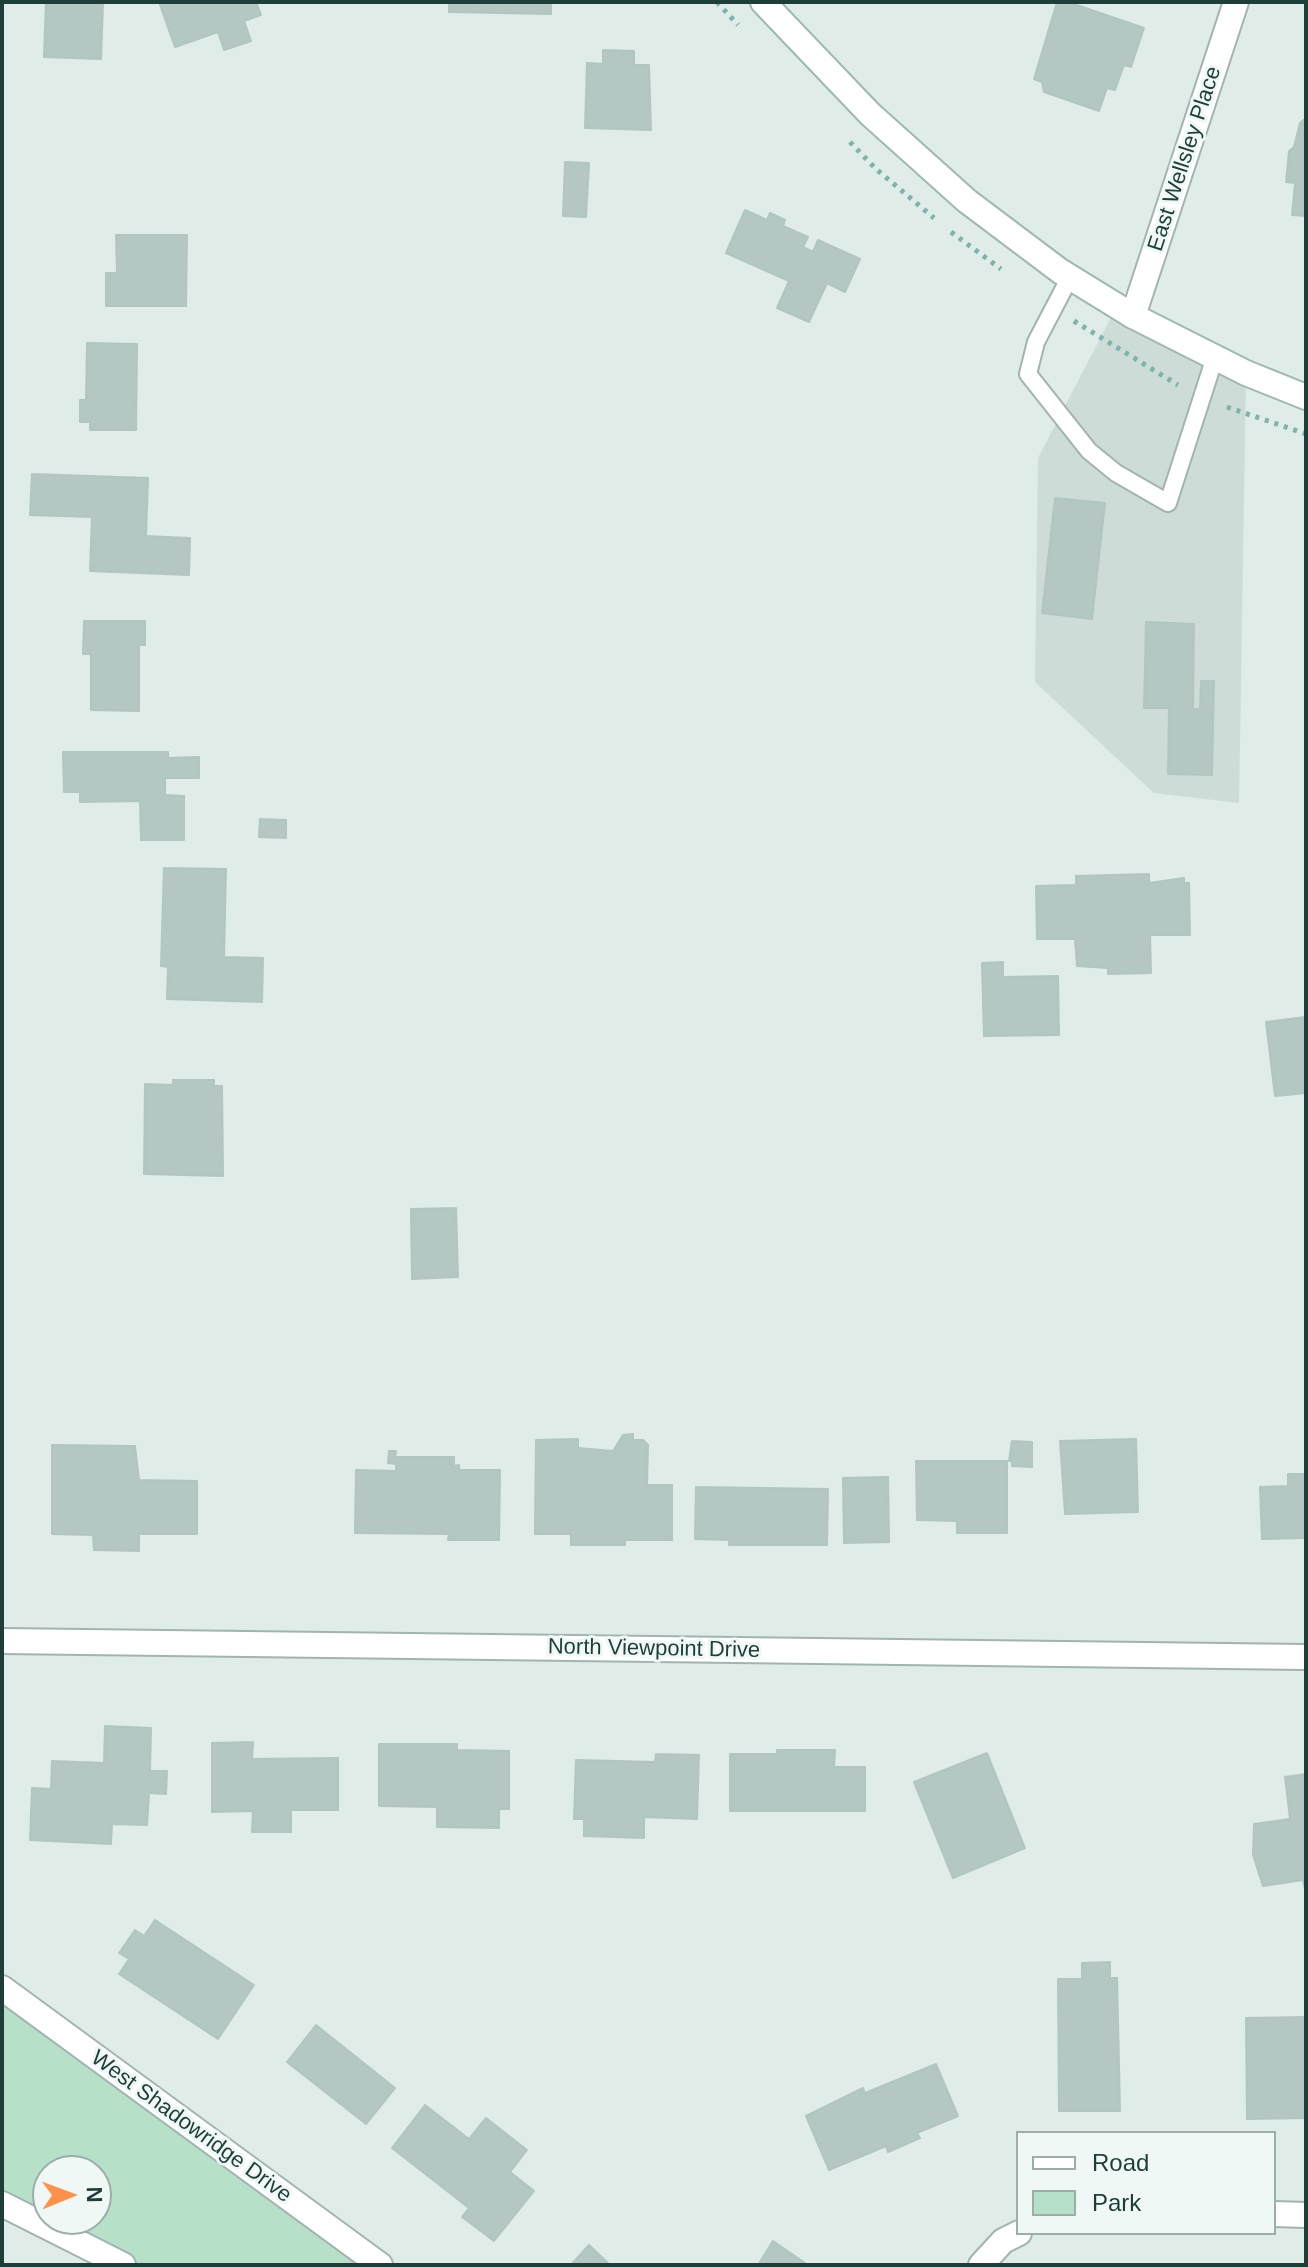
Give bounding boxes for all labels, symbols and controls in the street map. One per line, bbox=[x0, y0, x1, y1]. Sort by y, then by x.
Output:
street label: East Wellsley Place bbox=[1143, 63, 1227, 255]
street label: North Viewpoint Drive bbox=[548, 1634, 760, 1664]
street label: West Shadowridge Drive bbox=[85, 2045, 297, 2209]
legend bbox=[1016, 2131, 1276, 2235]
text: Road bbox=[1092, 2149, 1149, 2176]
north arrow bbox=[32, 2155, 112, 2235]
text: N bbox=[82, 2186, 107, 2203]
text: Park bbox=[1092, 2189, 1141, 2216]

